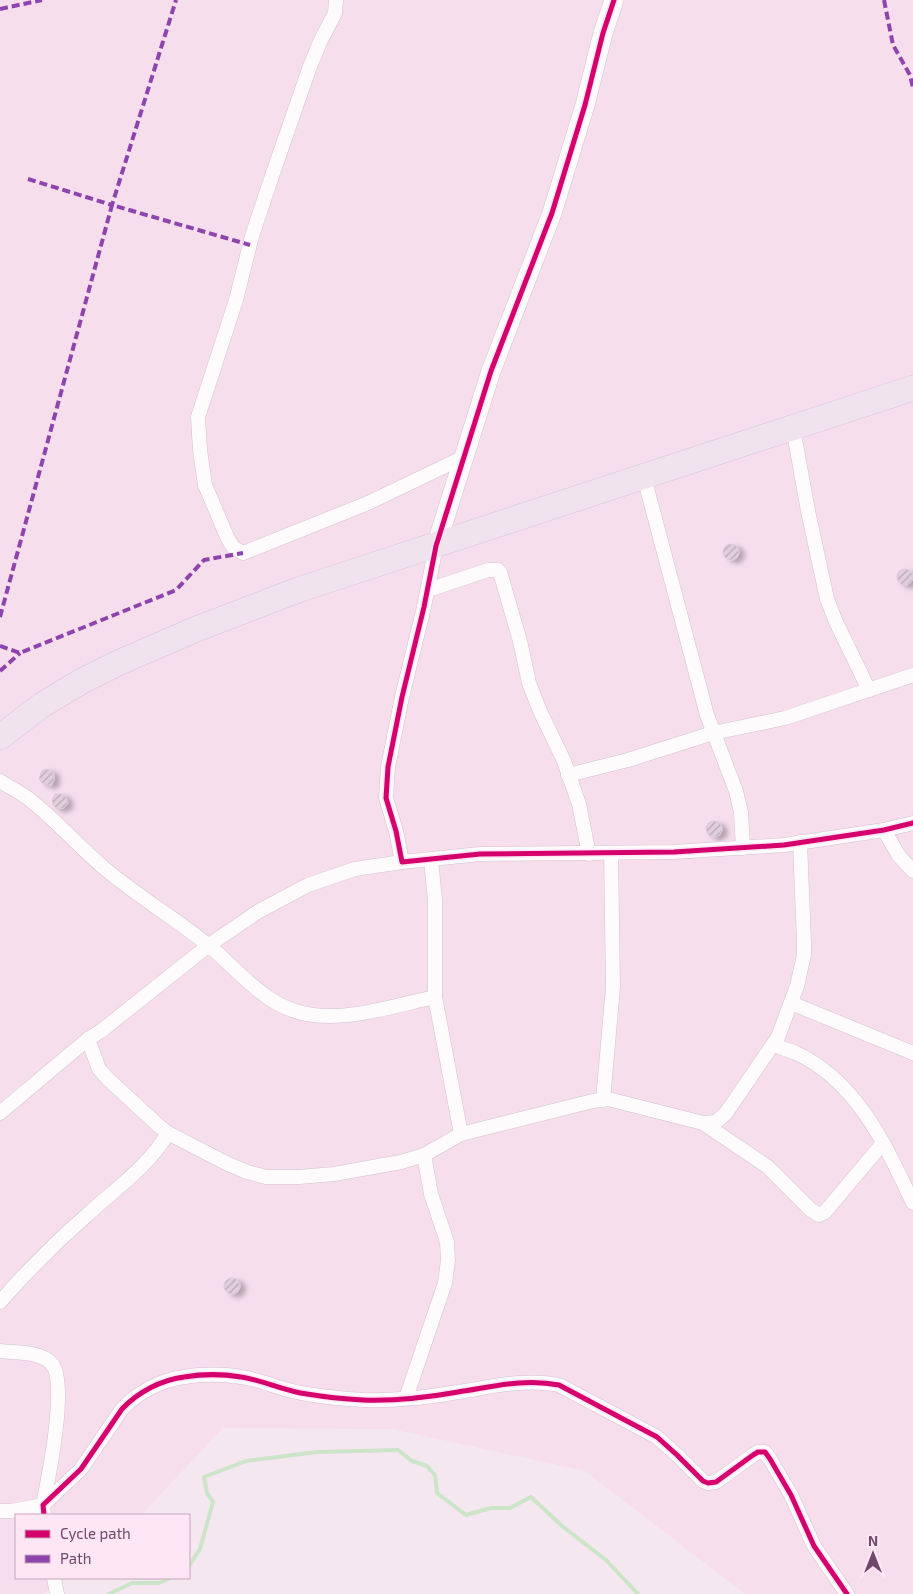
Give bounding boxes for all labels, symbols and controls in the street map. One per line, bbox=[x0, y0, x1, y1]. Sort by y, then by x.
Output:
legend bbox=[15, 1514, 190, 1579]
text: Cycle path bbox=[60, 1524, 131, 1542]
north arrow bbox=[848, 1529, 898, 1579]
text: N bbox=[868, 1532, 878, 1549]
text: Path bbox=[60, 1549, 91, 1567]

